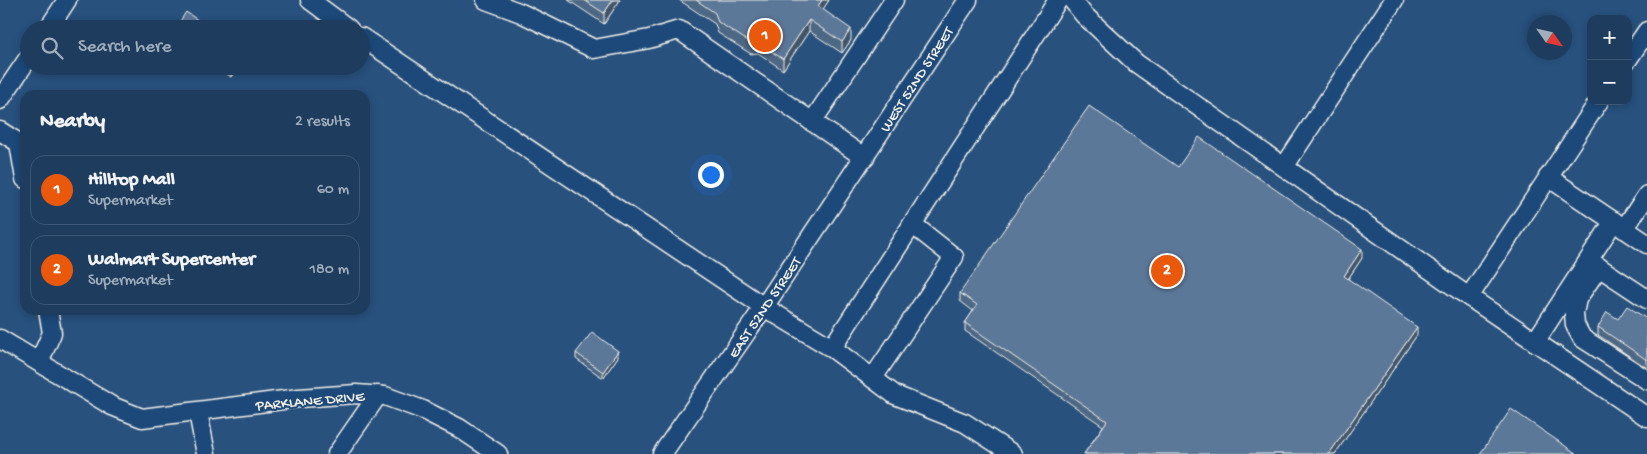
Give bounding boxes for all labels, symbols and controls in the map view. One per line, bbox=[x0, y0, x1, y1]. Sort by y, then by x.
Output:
north arrow bbox=[1527, 15, 1572, 60]
map controls bbox=[1587, 15, 1632, 105]
button: + bbox=[1587, 15, 1632, 60]
pin: 1 bbox=[749, 17, 781, 55]
search box bbox=[20, 20, 370, 75]
street label: WEST 52ND STREET bbox=[877, 23, 959, 136]
icon: search bbox=[38, 34, 66, 62]
text: Search here bbox=[78, 36, 172, 59]
button: − bbox=[1587, 60, 1632, 105]
text: Nearby bbox=[40, 110, 105, 135]
text: 2 results bbox=[295, 113, 350, 132]
your location bbox=[698, 162, 724, 188]
text: Hilltop Mall bbox=[88, 169, 175, 192]
text: 1 bbox=[54, 181, 60, 200]
text: 60 m bbox=[317, 181, 349, 200]
text: Supermarket bbox=[88, 192, 173, 211]
text: Walmart Supercenter bbox=[88, 249, 255, 272]
pin: 2 bbox=[1151, 252, 1183, 290]
street label: EAST 52ND STREET bbox=[725, 253, 807, 362]
text: 2 bbox=[53, 261, 61, 280]
text: 180 m bbox=[310, 261, 349, 280]
text: Supermarket bbox=[88, 272, 173, 291]
street label: PARKLANE DRIVE bbox=[254, 388, 366, 416]

